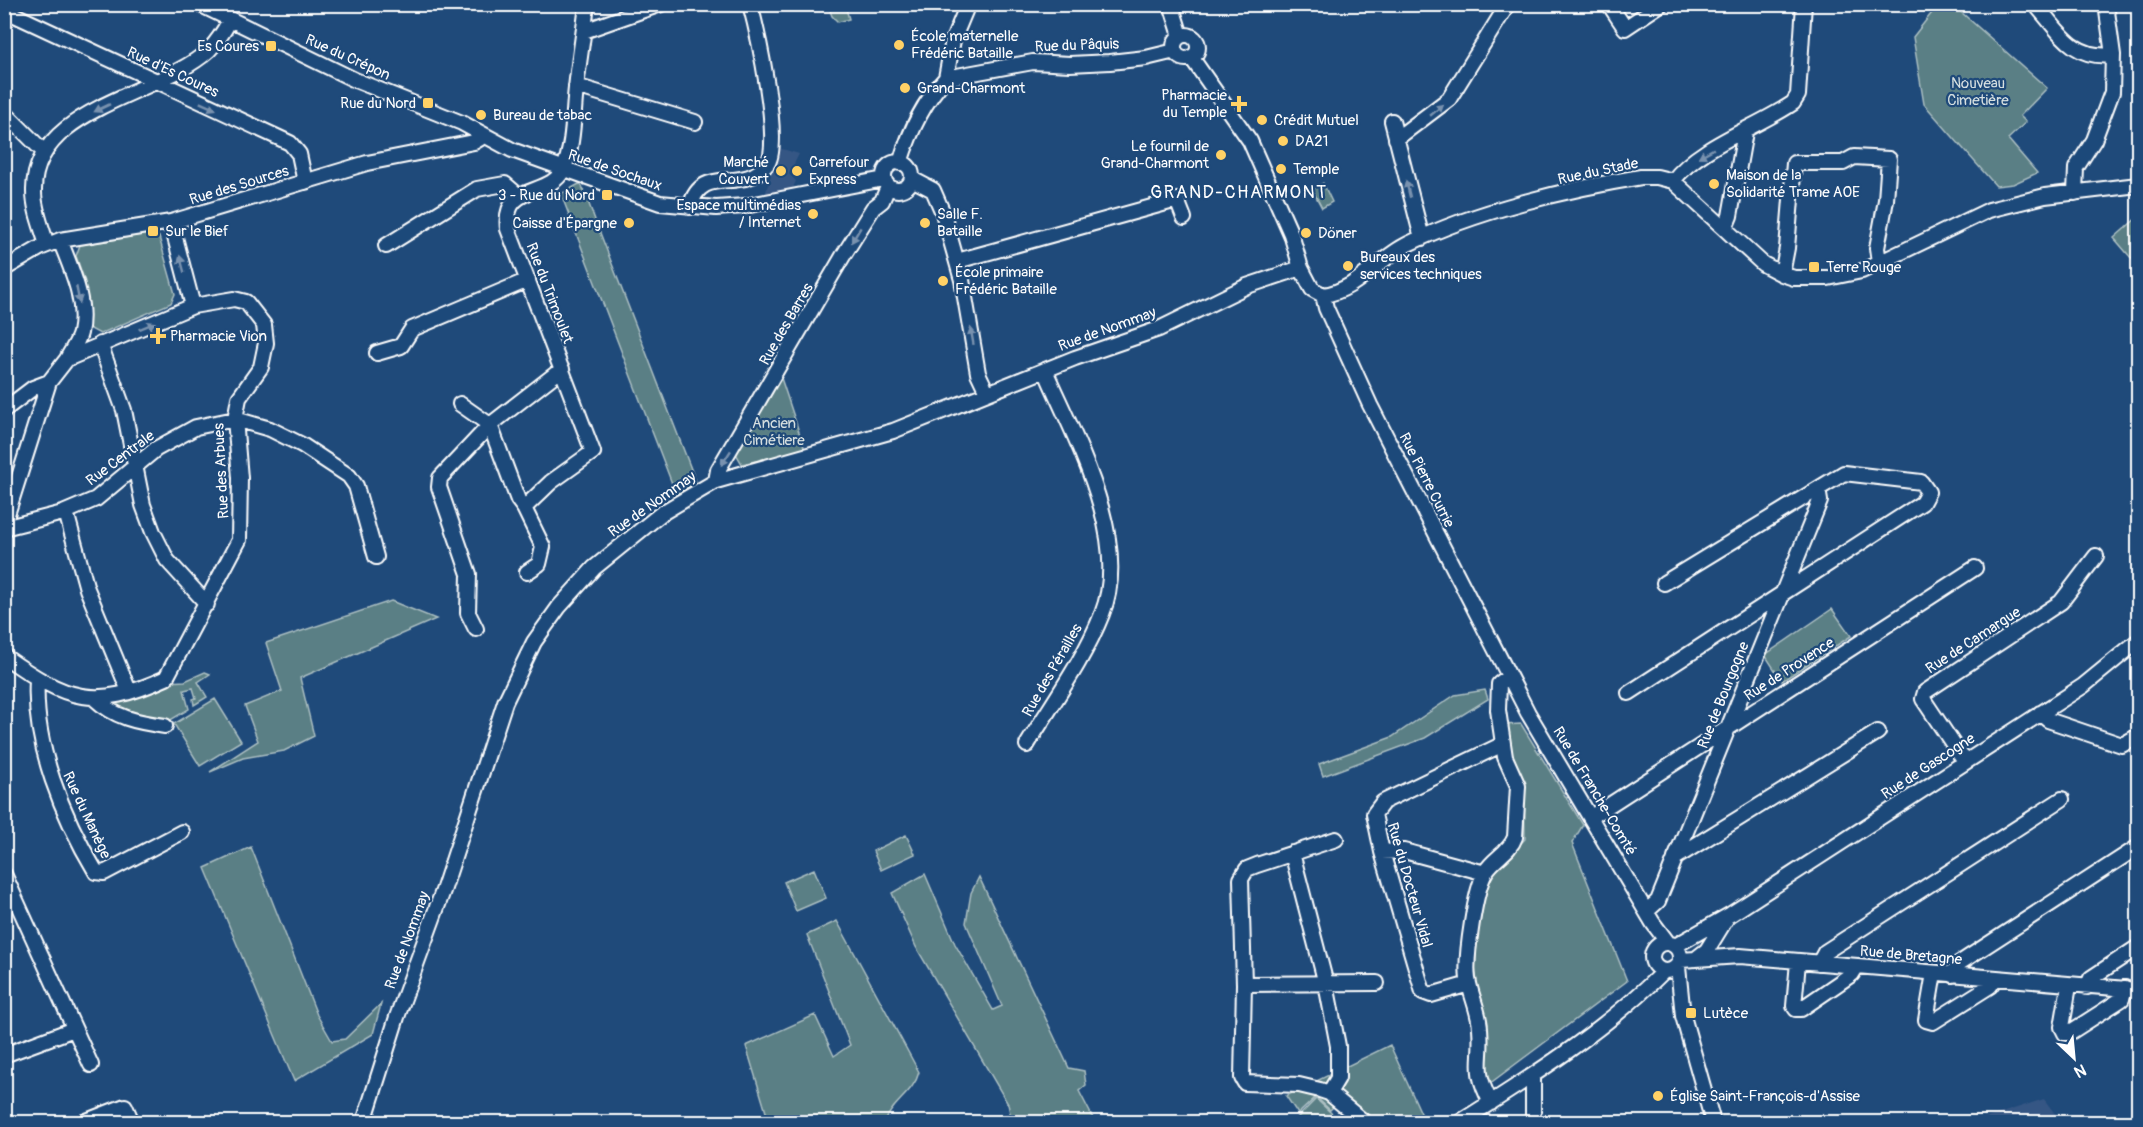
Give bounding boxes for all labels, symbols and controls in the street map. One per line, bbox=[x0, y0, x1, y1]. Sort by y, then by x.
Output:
place label: École maternelle Frédéric Bataille bbox=[911, 27, 1019, 63]
street label: Rue du Crépon bbox=[302, 30, 393, 85]
street label: Rue du Pâquis bbox=[1035, 35, 1120, 56]
place label: Es Coures bbox=[197, 37, 259, 56]
marker: École maternelle Frédéric Bataille bbox=[892, 38, 906, 52]
marker: Es Coures bbox=[264, 39, 278, 53]
street label: Rue d'Es Coures bbox=[124, 43, 222, 102]
park label: Nouveau Cimetière bbox=[1947, 74, 2009, 110]
place label: Grand-Charmont bbox=[917, 79, 1026, 98]
marker: Grand-Charmont bbox=[898, 81, 912, 95]
place label: Pharmacie du Temple bbox=[1161, 86, 1228, 122]
place label: Rue du Nord bbox=[340, 94, 416, 113]
marker: Rue du Nord bbox=[421, 96, 435, 110]
marker: Pharmacie du Temple bbox=[1232, 97, 1246, 111]
one-way arrow bbox=[199, 101, 217, 111]
one-way arrow bbox=[93, 102, 111, 112]
one-way arrow bbox=[1429, 103, 1445, 116]
place label: Bureau de tabac bbox=[493, 106, 592, 125]
marker: Bureau de tabac bbox=[474, 108, 488, 122]
place label: Crédit Mutuel bbox=[1274, 111, 1359, 130]
marker: Crédit Mutuel bbox=[1255, 113, 1269, 127]
place label: DA21 bbox=[1295, 132, 1328, 151]
marker: DA21 bbox=[1276, 134, 1290, 148]
place label: Le fournil de Grand-Charmont bbox=[1101, 137, 1210, 173]
street label: Rue de Sochaux bbox=[565, 146, 664, 195]
one-way arrow bbox=[1698, 147, 1714, 158]
marker: Le fournil de Grand-Charmont bbox=[1214, 148, 1228, 162]
place label: Marché Couvert bbox=[719, 153, 770, 189]
place label: Carrefour Express bbox=[809, 153, 870, 189]
street label: Rue du Stade bbox=[1556, 154, 1641, 189]
place label: Temple bbox=[1293, 160, 1340, 179]
street label: Rue des Sources bbox=[187, 161, 292, 210]
marker: Temple bbox=[1274, 162, 1288, 176]
marker: Marché Couvert bbox=[774, 164, 788, 178]
marker: Carrefour Express bbox=[790, 164, 804, 178]
place label: Maison de la Solidarité Trame AOE bbox=[1726, 166, 1860, 202]
marker: Maison de la Solidarité Trame AOE bbox=[1707, 177, 1721, 191]
one-way arrow bbox=[1403, 180, 1413, 198]
district label: GRAND-CHARMONT bbox=[1150, 181, 1328, 204]
place label: 3 - Rue du Nord bbox=[498, 186, 595, 205]
marker: 3 - Rue du Nord bbox=[600, 188, 614, 202]
place label: Espace multimédias / Internet bbox=[676, 196, 802, 232]
place label: Salle F. Bataille bbox=[937, 205, 983, 241]
marker: Espace multimédias / Internet bbox=[806, 207, 820, 221]
place label: Caisse d'Épargne bbox=[512, 214, 618, 233]
marker: Caisse d'Épargne bbox=[622, 216, 636, 230]
marker: Salle F. Bataille bbox=[918, 216, 932, 230]
place label: Sur le Bief bbox=[165, 222, 229, 241]
marker: Sur le Bief bbox=[146, 224, 160, 238]
place label: Döner bbox=[1318, 224, 1357, 243]
marker: Döner bbox=[1299, 226, 1313, 240]
one-way arrow bbox=[851, 227, 862, 243]
street label: Rue du Trimoulet bbox=[522, 240, 578, 347]
place label: Bureaux des services techniques bbox=[1360, 248, 1482, 284]
one-way arrow bbox=[176, 255, 186, 273]
place label: Terre Rouge bbox=[1826, 258, 1902, 277]
marker: Bureaux des services techniques bbox=[1341, 259, 1355, 273]
marker: Terre Rouge bbox=[1807, 260, 1821, 274]
place label: École primaire Frédéric Bataille bbox=[955, 263, 1057, 299]
marker: École primaire Frédéric Bataille bbox=[936, 274, 950, 288]
street label: Rue des Barres bbox=[755, 280, 818, 369]
one-way arrow bbox=[74, 286, 83, 305]
street label: Rue de Nommay bbox=[1056, 303, 1159, 356]
one-way arrow bbox=[138, 321, 156, 330]
one-way arrow bbox=[967, 326, 976, 345]
place label: Pharmacie Vion bbox=[170, 327, 267, 346]
marker: Pharmacie Vion bbox=[151, 329, 165, 343]
park label: Ancien Cimétiere bbox=[743, 414, 805, 450]
street label: Rue des Arbues bbox=[209, 422, 233, 519]
street label: Rue Centrale bbox=[82, 426, 159, 490]
street label: Rue Pierre Currie bbox=[1395, 430, 1459, 531]
one-way arrow bbox=[721, 449, 732, 466]
street label: Rue de Nommay bbox=[605, 467, 700, 542]
street label: Rue de Camargue bbox=[1922, 602, 2025, 678]
street label: Rue des Pérailles bbox=[1018, 620, 1087, 720]
street label: Rue de Provence bbox=[1741, 633, 1838, 706]
street label: Rue de Bourgogne bbox=[1693, 638, 1754, 751]
street label: Rue de Franche-Comté bbox=[1549, 723, 1641, 859]
street label: Rue de Gascogne bbox=[1878, 729, 1979, 804]
street label: Rue du Manège bbox=[58, 769, 115, 862]
street label: Rue du Docteur Vidal bbox=[1383, 820, 1436, 950]
street label: Rue de Nommay bbox=[381, 888, 434, 992]
street label: Rue de Bretagne bbox=[1859, 942, 1963, 969]
place label: Lutèce bbox=[1703, 1004, 1749, 1023]
marker: Lutèce bbox=[1684, 1006, 1698, 1020]
north arrow bbox=[2044, 1028, 2104, 1088]
text: N bbox=[2071, 1059, 2089, 1082]
place label: Église Saint-François-d'Assise bbox=[1670, 1087, 1860, 1106]
marker: Église Saint-François-d'Assise bbox=[1651, 1089, 1665, 1103]

